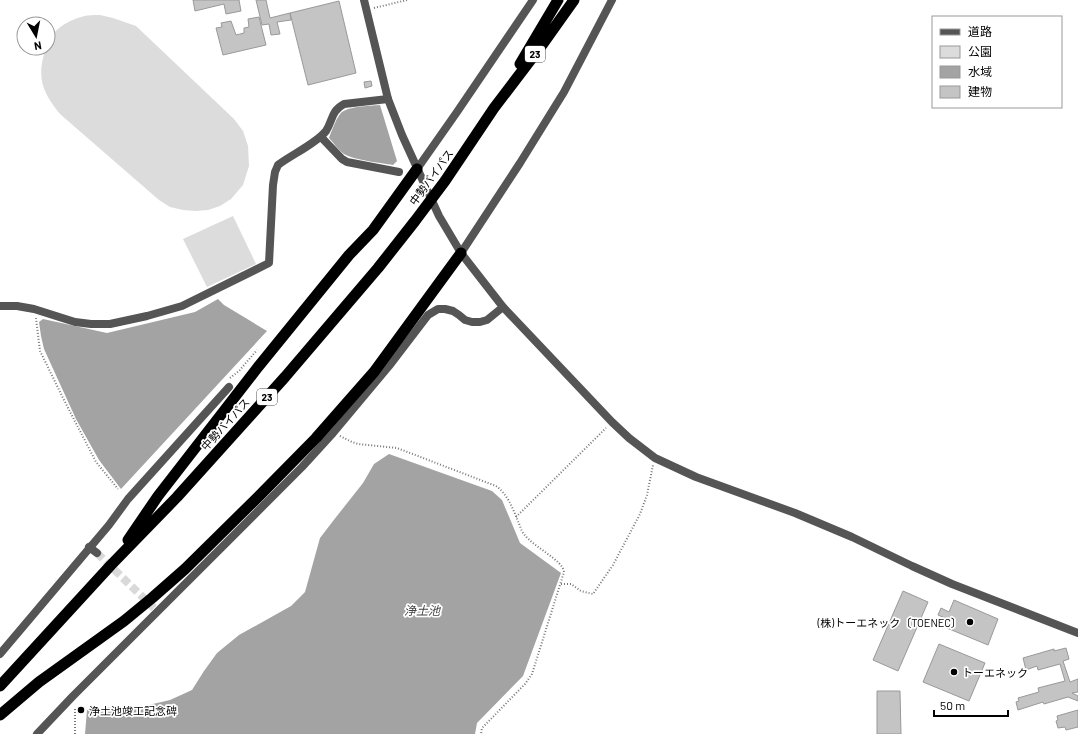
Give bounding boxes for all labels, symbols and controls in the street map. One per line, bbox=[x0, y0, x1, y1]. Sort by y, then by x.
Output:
north arrow bbox=[16, 16, 56, 56]
legend bbox=[932, 16, 1062, 108]
text: 道路 bbox=[968, 24, 992, 38]
text: N bbox=[33, 39, 43, 53]
text: 公園 bbox=[968, 44, 992, 58]
road number: 23 bbox=[525, 46, 545, 62]
text: 水域 bbox=[968, 64, 992, 78]
text: 建物 bbox=[968, 84, 992, 98]
street label: 中勢バイパス bbox=[406, 147, 456, 207]
road number: 23 bbox=[257, 389, 277, 405]
street label: 中勢バイパス bbox=[198, 395, 252, 453]
water label: 浄土池 bbox=[404, 603, 441, 617]
place label: (株)トーエネック〔TOENEC〕 bbox=[816, 616, 962, 629]
marker: (株)トーエネック〔TOENEC〕 bbox=[965, 617, 975, 627]
place label: トーエネック bbox=[962, 666, 1028, 679]
marker: トーエネック bbox=[949, 667, 959, 677]
scale bar bbox=[934, 692, 1008, 718]
text: 50 m bbox=[940, 698, 965, 712]
place label: 浄土池竣工記念碑 bbox=[89, 704, 177, 717]
marker: 浄土池竣工記念碑 bbox=[76, 705, 86, 715]

